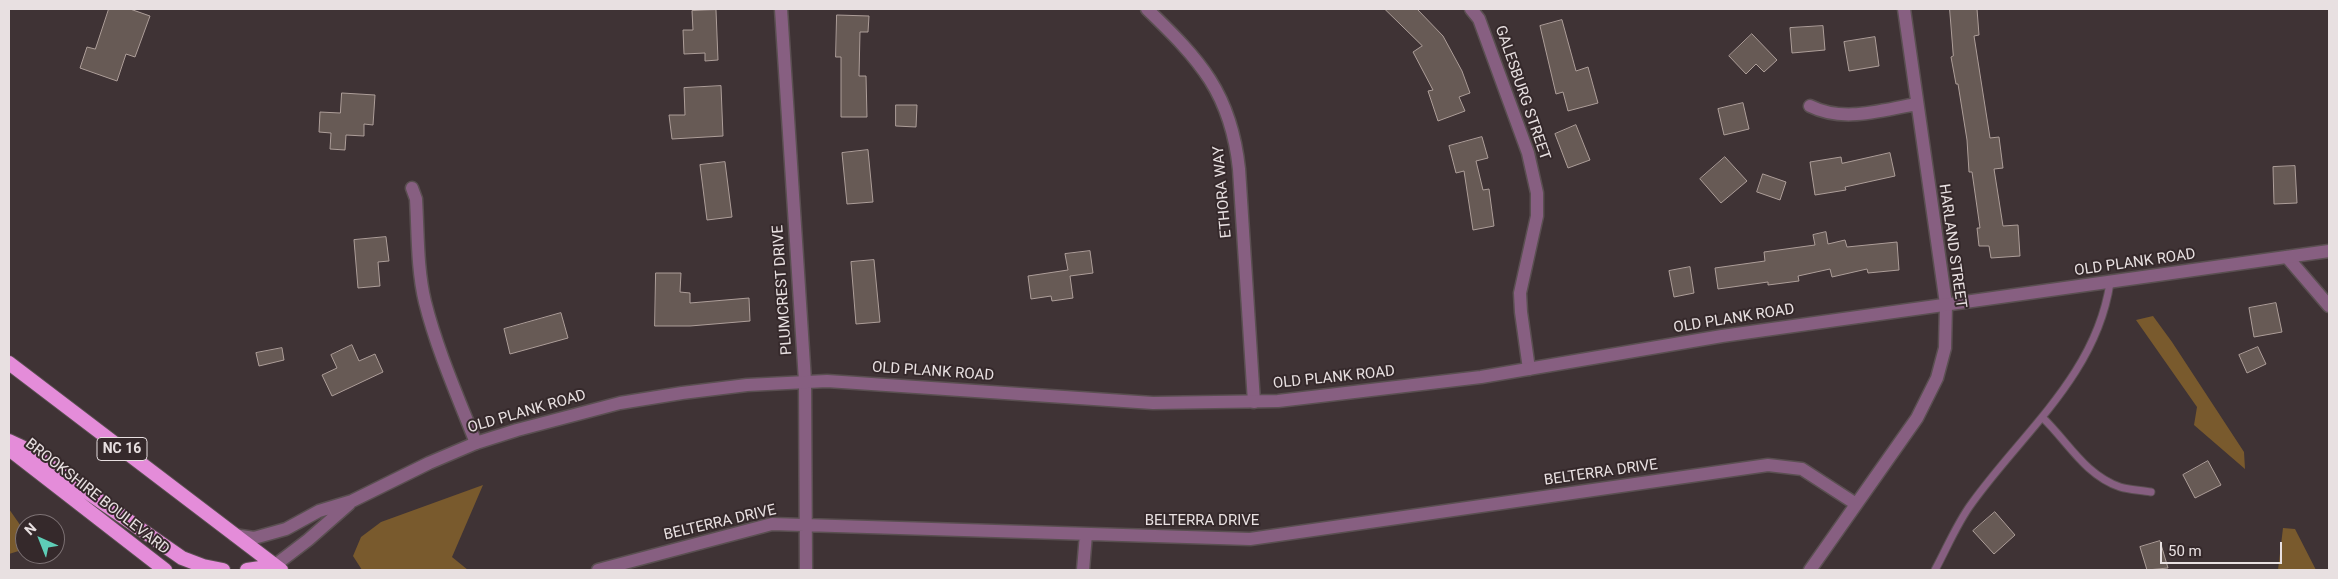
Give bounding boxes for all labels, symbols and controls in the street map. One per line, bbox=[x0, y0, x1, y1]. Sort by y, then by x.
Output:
street label: GALESBURG STREET bbox=[1491, 23, 1553, 163]
street label: ETHORA WAY bbox=[1210, 145, 1236, 239]
street label: HARLAND STREET bbox=[1934, 183, 1970, 309]
street label: PLUMCREST DRIVE bbox=[769, 224, 797, 356]
street label: OLD PLANK ROAD bbox=[2073, 246, 2197, 280]
street label: OLD PLANK ROAD bbox=[1672, 301, 1796, 337]
street label: OLD PLANK ROAD bbox=[871, 359, 995, 385]
street label: OLD PLANK ROAD bbox=[1272, 363, 1396, 393]
street label: OLD PLANK ROAD bbox=[466, 386, 588, 438]
street label: BROOKSHIRE BOULEVARD bbox=[21, 435, 173, 559]
road number: NC 16 bbox=[97, 438, 147, 460]
street label: BELTERRA DRIVE bbox=[1543, 456, 1659, 490]
street label: BELTERRA DRIVE bbox=[662, 501, 778, 545]
street label: BELTERRA DRIVE bbox=[1145, 512, 1259, 530]
north arrow bbox=[15, 514, 65, 564]
text: N bbox=[21, 520, 39, 538]
scale bar bbox=[2163, 532, 2286, 564]
text: 50 m bbox=[2168, 542, 2202, 560]

